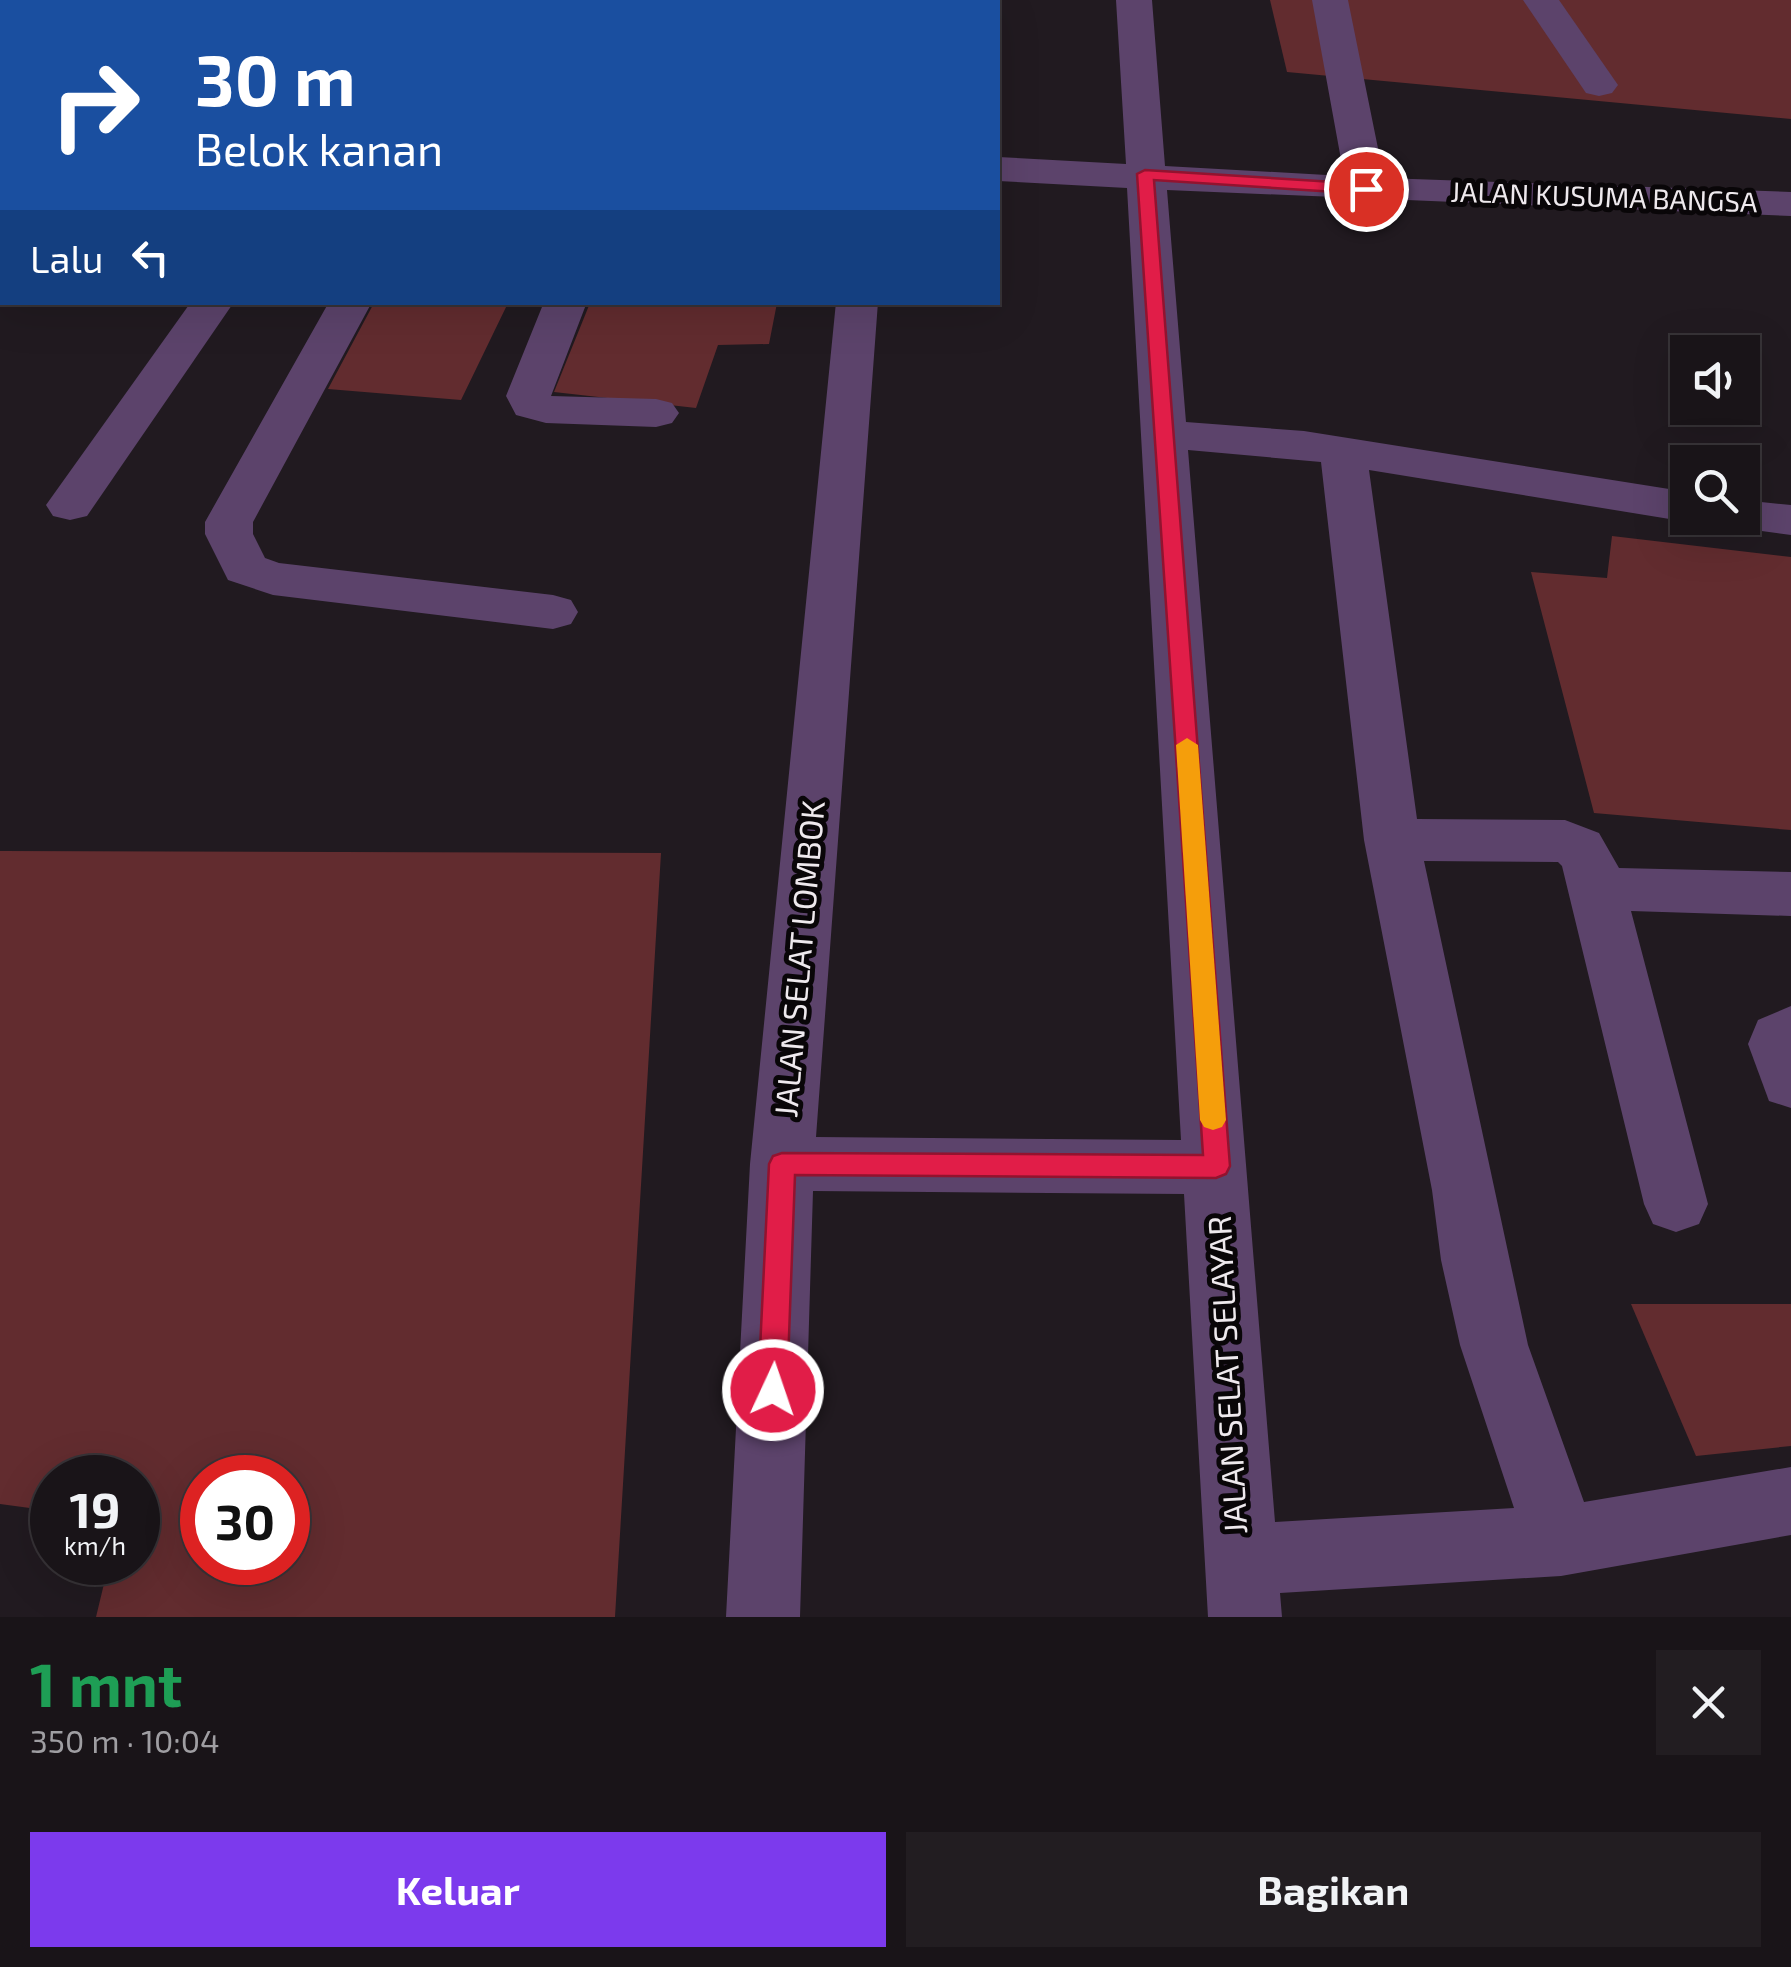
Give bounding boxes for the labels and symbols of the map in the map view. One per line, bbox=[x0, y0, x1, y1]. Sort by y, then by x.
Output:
pin bbox=[1324, 147, 1409, 232]
street label: JALAN KUSUMA BANGSA bbox=[1450, 174, 1759, 218]
street label: JALAN SELAT LOMBOK bbox=[765, 799, 831, 1119]
street label: JALAN SELAT SELAYAR bbox=[1199, 1215, 1253, 1535]
position arrow bbox=[721, 1338, 825, 1442]
speed limit sign: 30 bbox=[180, 1455, 310, 1585]

